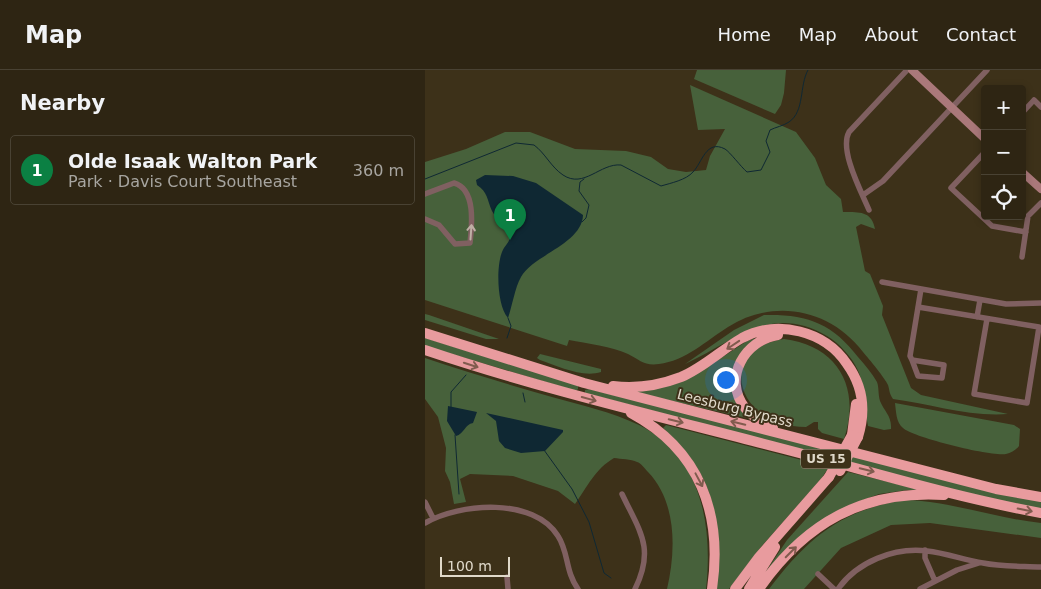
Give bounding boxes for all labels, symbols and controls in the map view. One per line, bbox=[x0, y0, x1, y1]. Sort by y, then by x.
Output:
text: Map bbox=[25, 21, 82, 49]
text: Home bbox=[718, 24, 771, 45]
text: Map bbox=[799, 24, 837, 45]
text: About bbox=[865, 24, 918, 45]
text: Contact bbox=[946, 24, 1016, 45]
map controls bbox=[981, 85, 1026, 220]
button: + bbox=[981, 85, 1026, 130]
text: Nearby bbox=[20, 91, 105, 115]
button: − bbox=[981, 130, 1026, 175]
text: Olde Isaak Walton Park bbox=[68, 150, 317, 172]
text: 1 bbox=[31, 161, 43, 180]
text: 360 m bbox=[353, 161, 404, 180]
text: Park · Davis Court Southeast bbox=[68, 172, 297, 191]
button: locate bbox=[981, 175, 1026, 220]
pin: 1 bbox=[494, 199, 526, 240]
one-way arrow bbox=[466, 225, 475, 241]
one-way arrow bbox=[726, 339, 740, 350]
one-way arrow bbox=[463, 361, 479, 371]
your location bbox=[713, 367, 739, 393]
street label: Leesburg Bypass bbox=[676, 386, 794, 430]
one-way arrow bbox=[580, 395, 596, 404]
one-way arrow bbox=[667, 417, 683, 426]
one-way arrow bbox=[731, 417, 747, 427]
road number: US 15 bbox=[801, 449, 851, 468]
one-way arrow bbox=[859, 466, 875, 475]
one-way arrow bbox=[694, 473, 704, 488]
one-way arrow bbox=[1016, 505, 1032, 515]
one-way arrow bbox=[785, 546, 797, 558]
scale bar bbox=[440, 554, 510, 577]
text: 100 m bbox=[447, 558, 492, 574]

